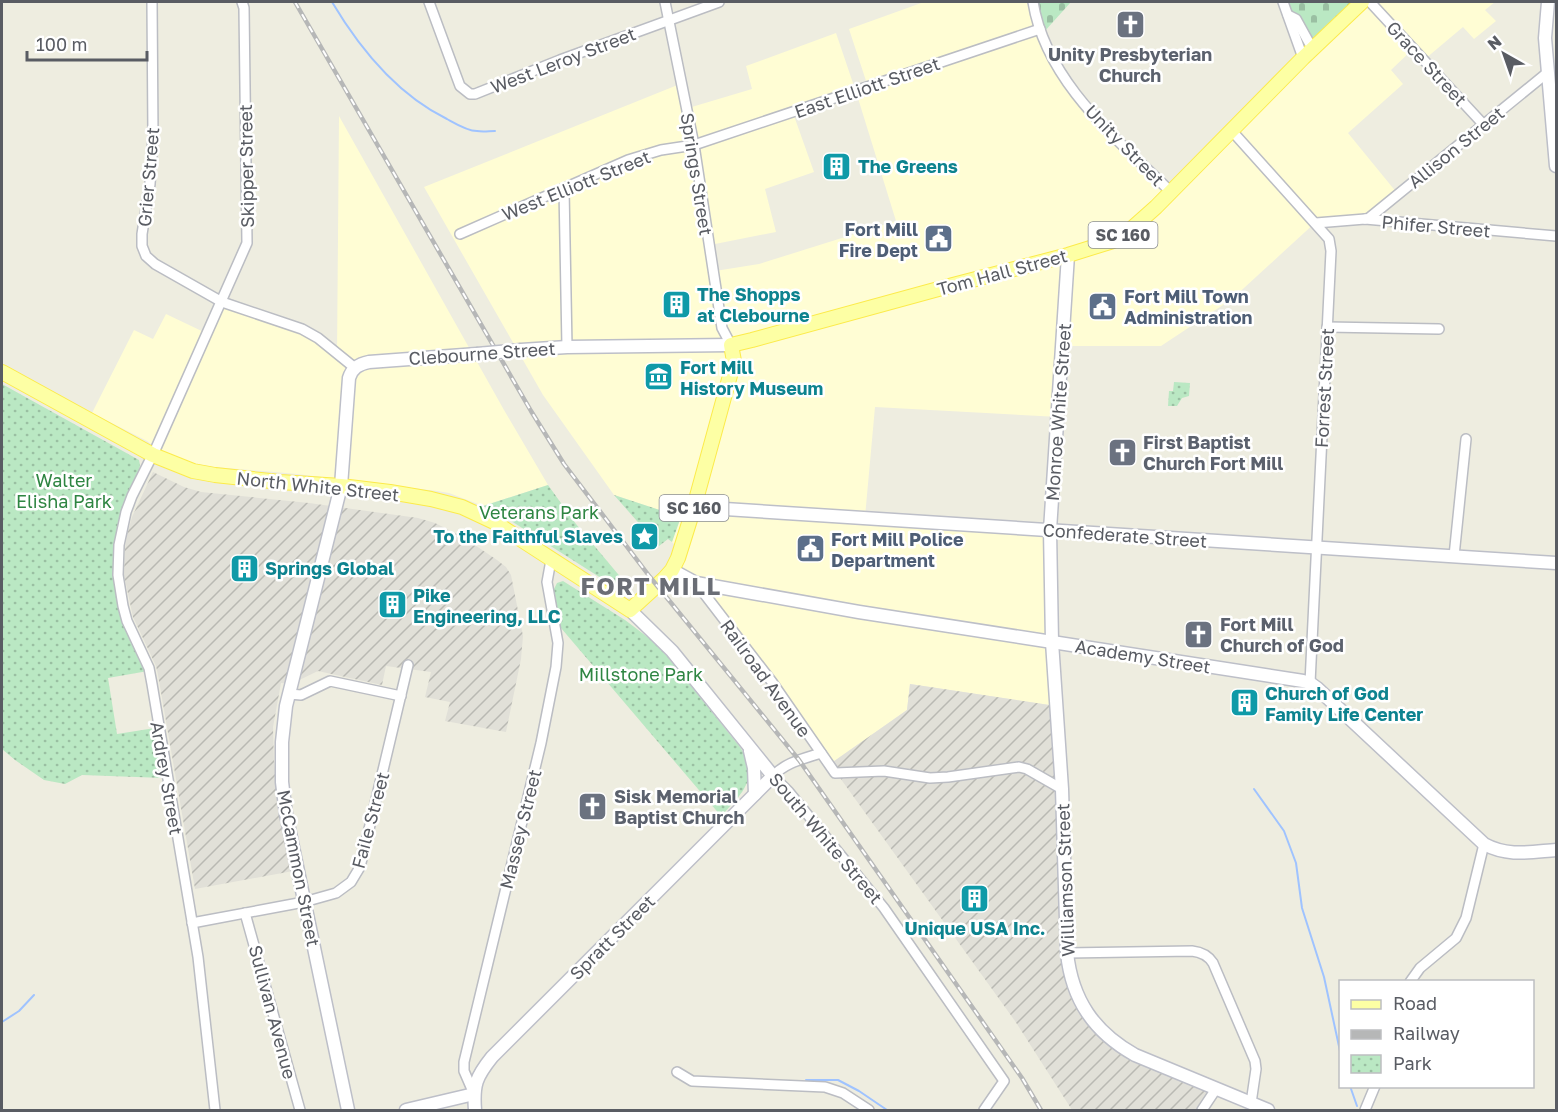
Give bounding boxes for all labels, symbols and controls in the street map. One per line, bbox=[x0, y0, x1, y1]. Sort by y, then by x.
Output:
church icon: Unity Presbyterian Church bbox=[1114, 9, 1146, 41]
street label: Grace Street bbox=[1382, 16, 1472, 110]
street label: West Leroy Street bbox=[487, 22, 639, 98]
scale bar bbox=[27, 24, 147, 62]
north arrow bbox=[1474, 24, 1534, 84]
text: N bbox=[1483, 31, 1505, 54]
text: 100 m bbox=[36, 33, 87, 55]
place label: Unity Presbyterian Church bbox=[1048, 43, 1212, 86]
street label: East Elliott Street bbox=[791, 52, 943, 122]
street label: Unity Street bbox=[1081, 100, 1169, 190]
street label: Allison Street bbox=[1404, 102, 1508, 192]
street label: Skipper Street bbox=[234, 104, 258, 228]
street label: Springs Street bbox=[676, 111, 718, 237]
street label: Grier Street bbox=[133, 126, 163, 228]
street label: West Elliott Street bbox=[498, 145, 654, 225]
building icon: The Greens bbox=[821, 150, 853, 182]
place label: The Greens bbox=[858, 155, 958, 177]
street label: Phifer Street bbox=[1381, 210, 1491, 242]
place label: Fort Mill Fire Dept bbox=[839, 218, 918, 261]
road number: SC 160 bbox=[1088, 222, 1158, 248]
public building icon: Fort Mill Fire Dept bbox=[923, 223, 955, 255]
street label: Tom Hall Street bbox=[934, 244, 1070, 300]
place label: The Shopps at Clebourne bbox=[697, 283, 810, 326]
place label: Fort Mill Town Administration bbox=[1124, 285, 1252, 328]
building icon: The Shopps at Clebourne bbox=[660, 288, 692, 320]
public building icon: Fort Mill Town Administration bbox=[1087, 290, 1119, 322]
street label: Monroe White Street bbox=[1041, 322, 1075, 502]
street label: Forrest Street bbox=[1310, 327, 1338, 449]
street label: Clebourne Street bbox=[408, 337, 556, 369]
place label: Fort Mill History Museum bbox=[680, 356, 823, 399]
museum icon: Fort Mill History Museum bbox=[643, 361, 675, 393]
place label: First Baptist Church Fort Mill bbox=[1143, 431, 1283, 474]
church icon: First Baptist Church Fort Mill bbox=[1106, 436, 1138, 468]
street label: North White Street bbox=[236, 467, 400, 505]
park label: Walter Elisha Park bbox=[16, 469, 112, 512]
road number: SC 160 bbox=[660, 495, 728, 521]
park label: Veterans Park bbox=[479, 501, 599, 523]
street label: Confederate Street bbox=[1042, 518, 1208, 552]
place icon: To the Faithful Slaves bbox=[628, 520, 660, 552]
place label: To the Faithful Slaves bbox=[433, 525, 623, 547]
place label: Fort Mill Police Department bbox=[831, 528, 964, 571]
public building icon: Fort Mill Police Department bbox=[794, 533, 826, 565]
building icon: Springs Global bbox=[228, 552, 260, 584]
place label: Springs Global bbox=[265, 557, 394, 579]
district label: FORT MILL bbox=[580, 571, 722, 600]
place label: Pike Engineering, LLC bbox=[413, 584, 561, 627]
building icon: Pike Engineering, LLC bbox=[376, 589, 408, 621]
place label: Fort Mill Church of God bbox=[1220, 613, 1344, 656]
street label: Railroad Avenue bbox=[716, 615, 816, 741]
church icon: Fort Mill Church of God bbox=[1183, 618, 1215, 650]
street label: Academy Street bbox=[1074, 634, 1212, 678]
park label: Millstone Park bbox=[579, 663, 703, 685]
place label: Church of God Family Life Center bbox=[1265, 682, 1423, 725]
building icon: Church of God Family Life Center bbox=[1228, 687, 1260, 719]
street label: Ardrey Street bbox=[146, 720, 188, 836]
street label: Massey Street bbox=[494, 767, 546, 891]
street label: South White Street bbox=[765, 768, 887, 908]
street label: Faile Street bbox=[347, 769, 393, 871]
place label: Sisk Memorial Baptist Church bbox=[614, 785, 744, 828]
street label: McCammon Street bbox=[273, 788, 325, 948]
church icon: Sisk Memorial Baptist Church bbox=[577, 790, 609, 822]
street label: Williamson Street bbox=[1051, 803, 1079, 957]
building icon: Unique USA Inc. bbox=[959, 883, 991, 915]
street label: Spratt Street bbox=[565, 890, 659, 984]
place label: Unique USA Inc. bbox=[905, 917, 1045, 939]
street label: Sullivan Avenue bbox=[245, 943, 301, 1081]
legend bbox=[1339, 980, 1534, 1088]
text: Road bbox=[1393, 992, 1437, 1014]
text: Railway bbox=[1393, 1022, 1460, 1044]
text: Park bbox=[1393, 1052, 1432, 1074]

